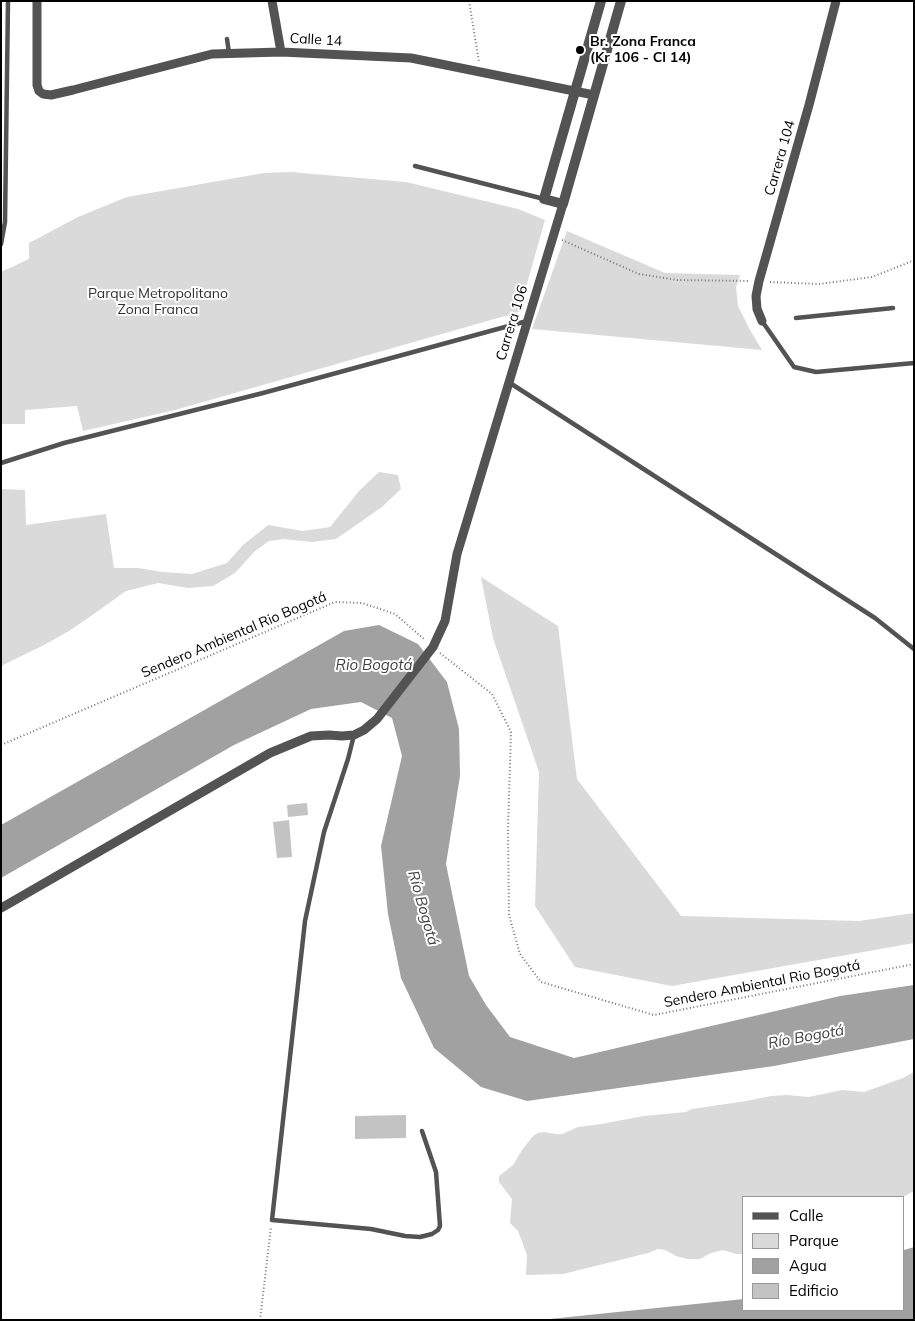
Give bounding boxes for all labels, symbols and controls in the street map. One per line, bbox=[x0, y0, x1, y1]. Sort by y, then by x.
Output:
street label: Calle 14 bbox=[289, 30, 343, 50]
place label: Br. Zona Franca (Kr 106 - Cl 14) bbox=[590, 34, 696, 66]
marker: Br. Zona Franca (Kr 106 - Cl 14) bbox=[574, 44, 586, 56]
street label: Carrera 104 bbox=[761, 118, 799, 198]
street label: Carrera 106 bbox=[493, 283, 531, 363]
park label: Parque Metropolitano Zona Franca bbox=[88, 286, 228, 318]
street label: Sendero Ambiental Rio Bogotá bbox=[139, 588, 329, 682]
water label: Rio Bogotá bbox=[336, 656, 412, 674]
water label: Río Bogotá bbox=[404, 869, 442, 947]
street label: Sendero Ambiental Rio Bogotá bbox=[662, 957, 862, 1011]
water label: Río Bogotá bbox=[767, 1021, 845, 1053]
legend bbox=[742, 1196, 905, 1311]
text: Calle bbox=[789, 1206, 823, 1225]
text: Parque bbox=[789, 1231, 839, 1250]
text: Agua bbox=[789, 1256, 827, 1275]
text: Edificio bbox=[789, 1281, 839, 1300]

